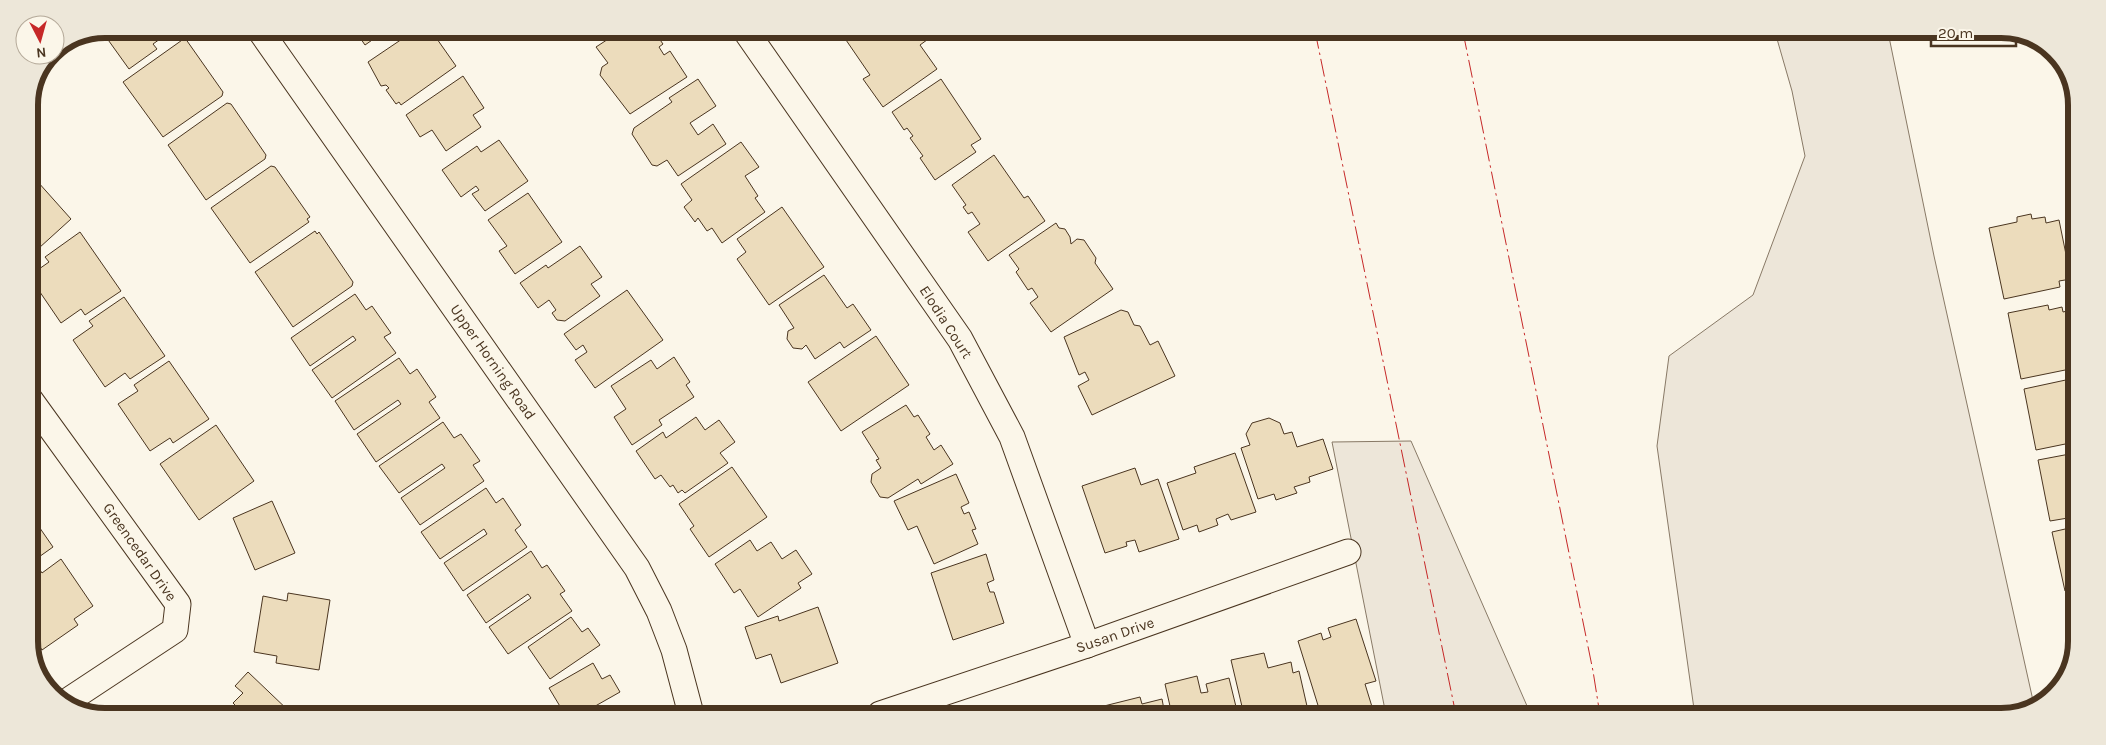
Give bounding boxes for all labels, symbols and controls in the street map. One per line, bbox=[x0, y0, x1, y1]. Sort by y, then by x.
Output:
north arrow bbox=[15, 15, 65, 65]
scale bar bbox=[1931, 15, 2016, 47]
text: 20 m bbox=[1938, 24, 1973, 42]
text: N bbox=[35, 43, 47, 61]
street label: Elodia Court bbox=[916, 282, 976, 362]
street label: Upper Horning Road bbox=[446, 301, 540, 423]
street label: Greencedar Drive bbox=[99, 499, 181, 605]
street label: Susan Drive bbox=[1073, 613, 1157, 657]

